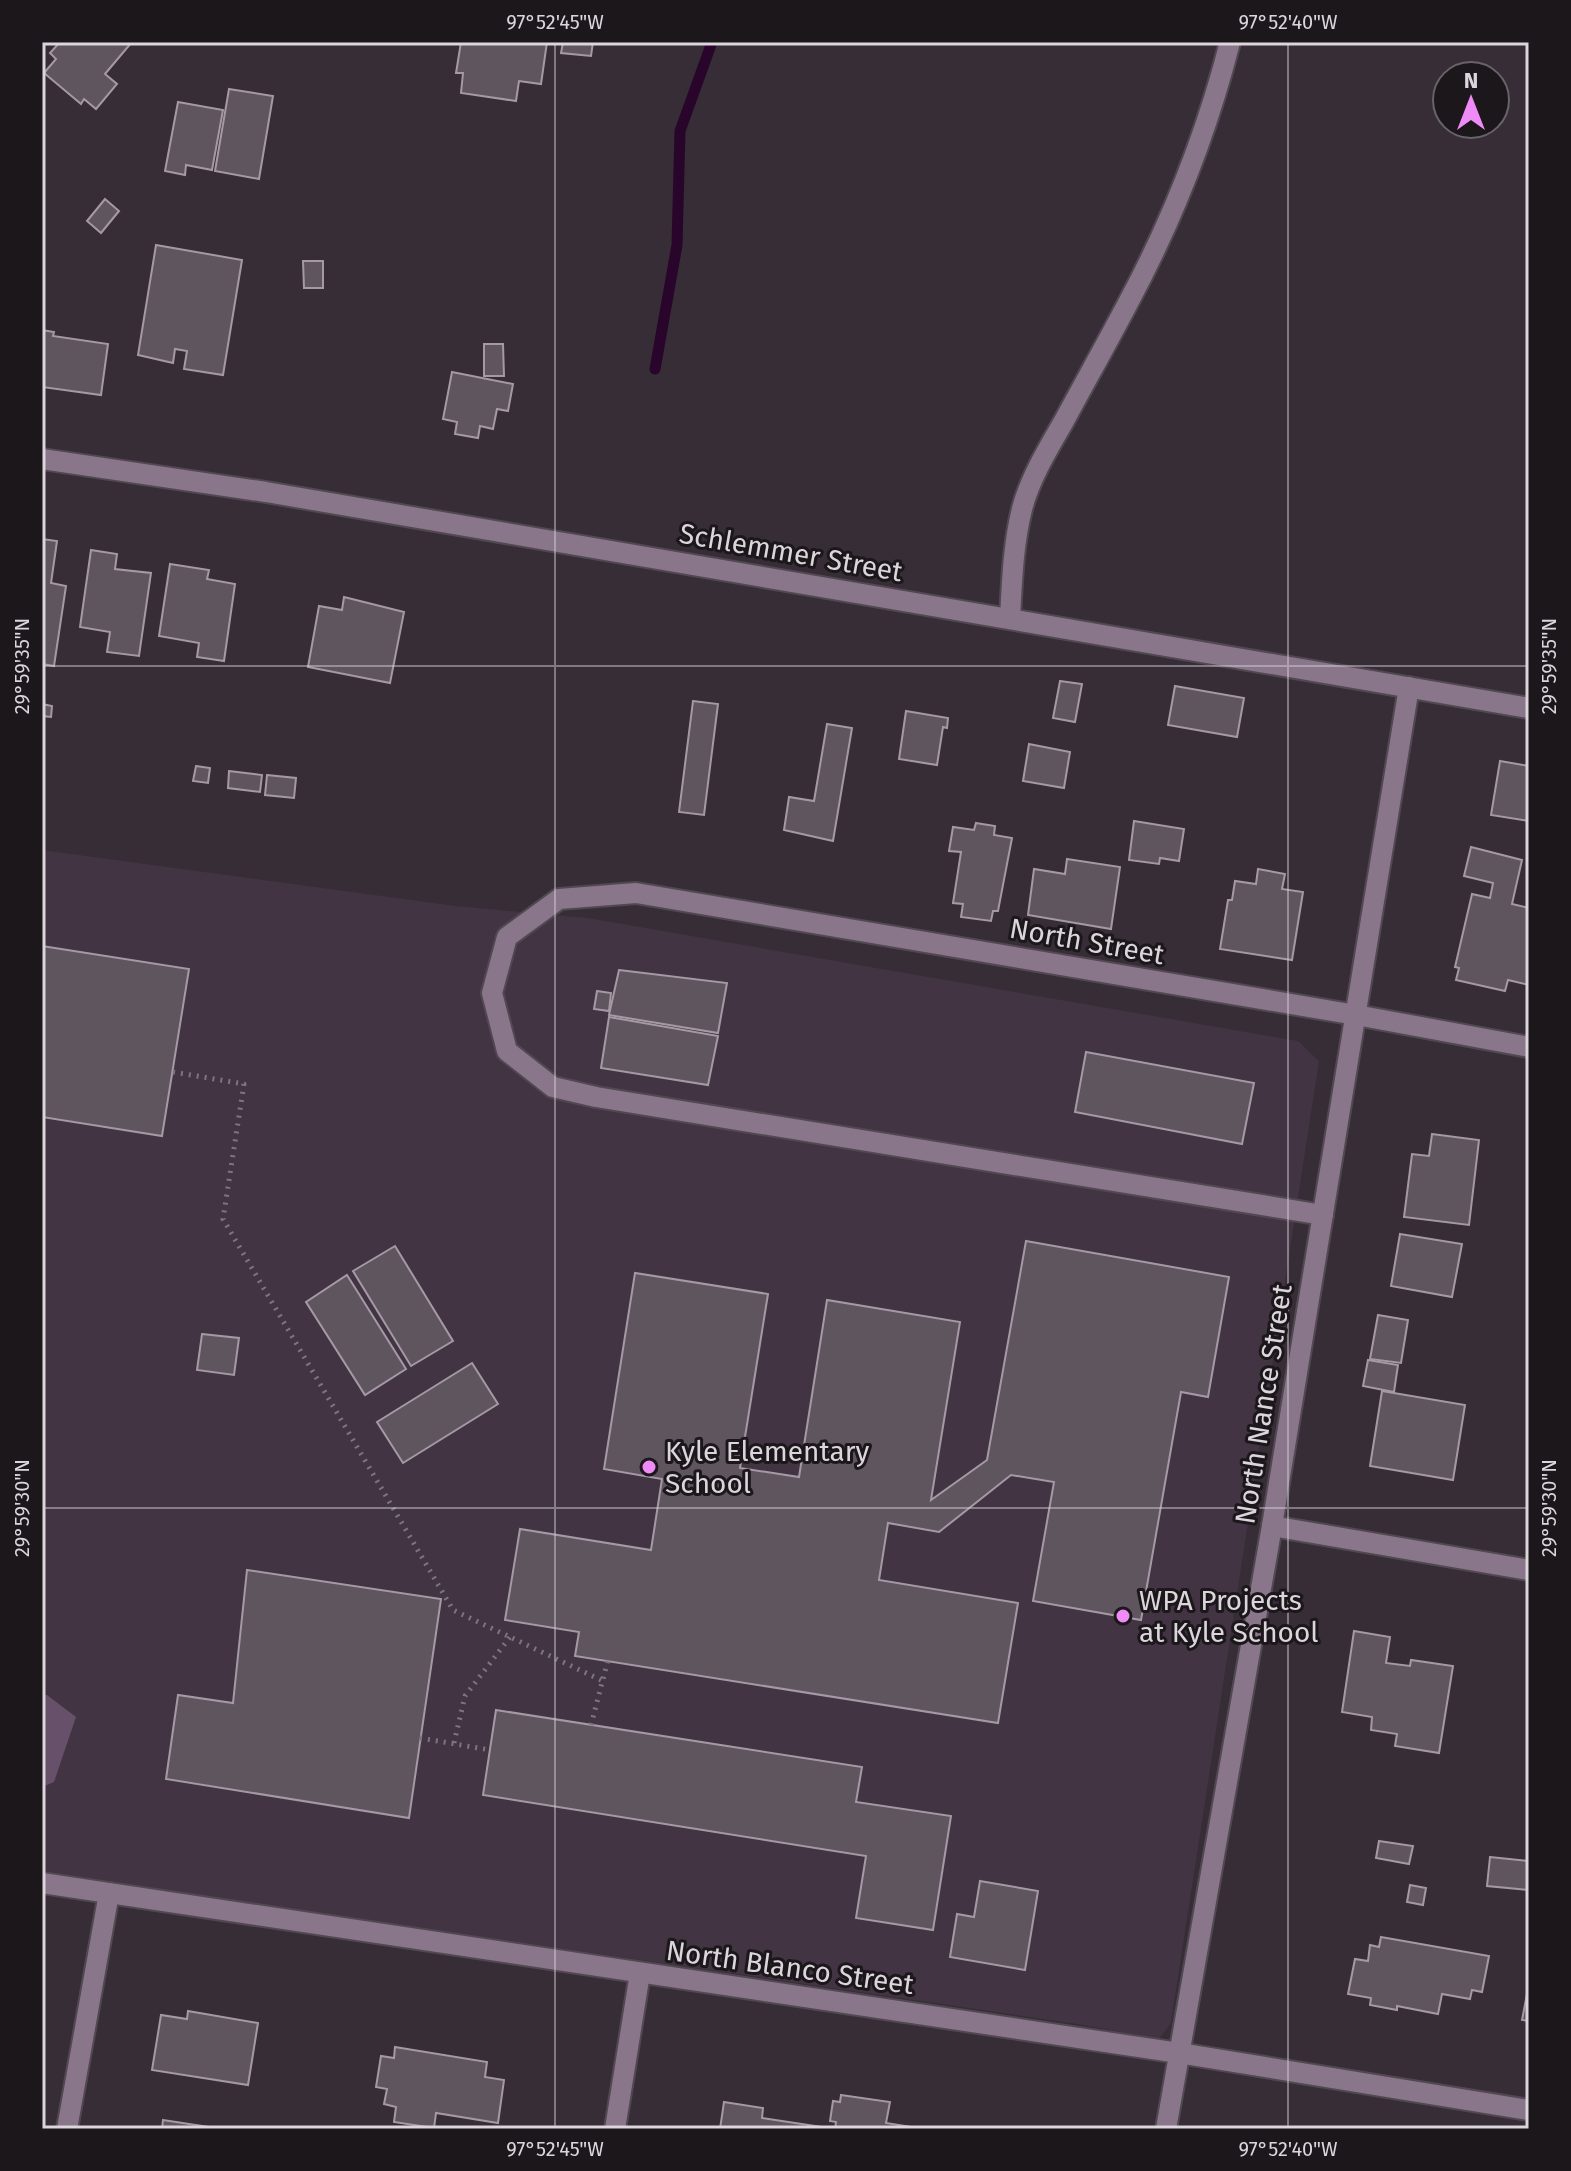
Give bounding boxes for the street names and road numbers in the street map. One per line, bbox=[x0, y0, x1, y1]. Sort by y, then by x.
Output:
street label: Schlemmer Street bbox=[677, 517, 906, 589]
street label: North Street bbox=[1007, 912, 1168, 971]
street label: North Nance Street bbox=[1228, 1281, 1299, 1526]
street label: North Blanco Street bbox=[664, 1934, 917, 2001]

